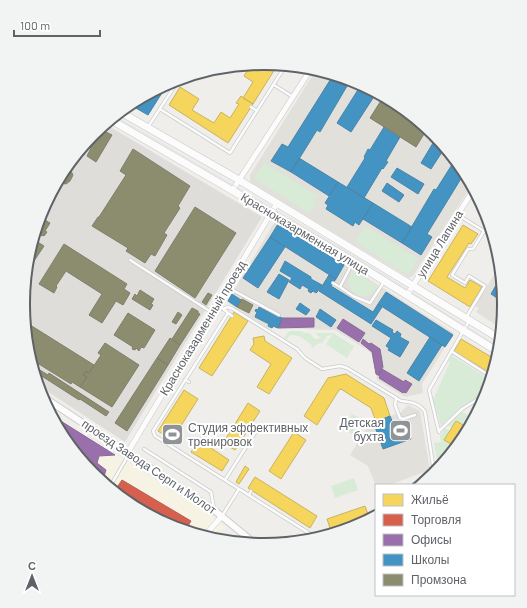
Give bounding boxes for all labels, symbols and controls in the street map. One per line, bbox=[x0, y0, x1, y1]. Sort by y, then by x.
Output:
scale bar bbox=[14, 12, 100, 38]
text: 100 m bbox=[20, 18, 50, 32]
street label: Красноказарменная улица bbox=[238, 189, 373, 278]
street label: улица Лапина bbox=[413, 207, 466, 280]
street label: Красноказарменный проезд bbox=[156, 257, 249, 398]
place label: Детская бухта bbox=[340, 415, 384, 444]
street label: проезд Завода Серп и Молот bbox=[79, 416, 220, 518]
sports icon: Детская бухта bbox=[387, 417, 413, 443]
place label: Студия эффективных тренировок bbox=[188, 420, 308, 449]
sports icon: Студия эффективных тренировок bbox=[160, 422, 186, 448]
legend bbox=[375, 484, 515, 596]
text: Жильё bbox=[411, 492, 449, 506]
text: Торговля bbox=[411, 512, 461, 527]
text: Офисы bbox=[411, 532, 452, 547]
text: Школы bbox=[411, 552, 449, 566]
north arrow bbox=[12, 556, 52, 596]
text: С bbox=[28, 559, 36, 572]
text: Промзона bbox=[411, 572, 467, 587]

